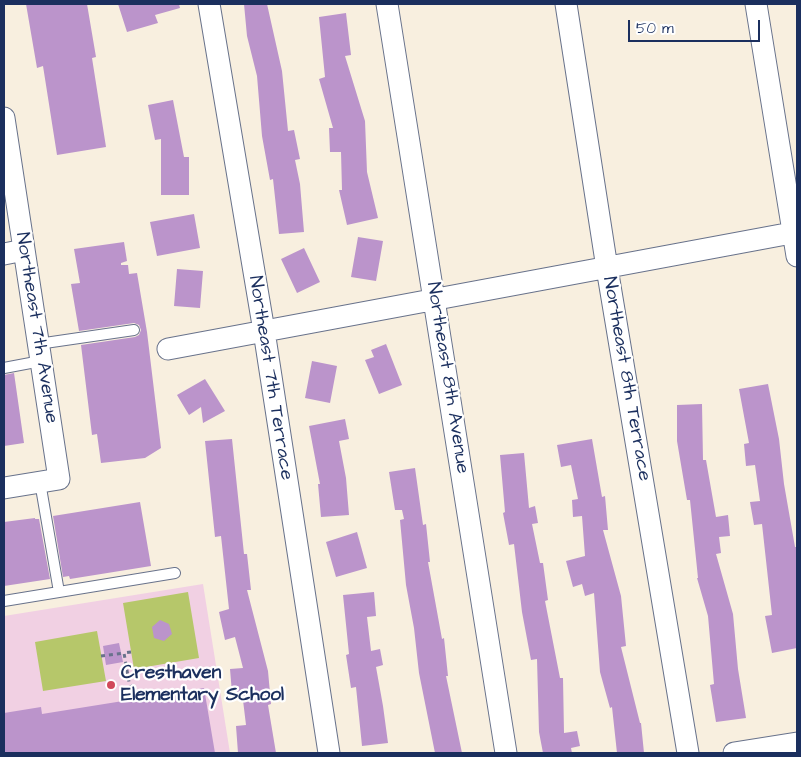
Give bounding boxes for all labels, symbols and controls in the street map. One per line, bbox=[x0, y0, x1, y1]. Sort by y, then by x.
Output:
scale bar bbox=[631, 10, 764, 42]
text: 50 m bbox=[636, 18, 674, 39]
street label: Northeast 7th Avenue bbox=[10, 231, 62, 425]
street label: Northeast 7th Terrace bbox=[243, 274, 297, 482]
street label: Northeast 8th Terrace bbox=[597, 275, 655, 483]
street label: Northeast 8th Avenue bbox=[421, 281, 473, 475]
place label: Cresthaven Elementary School bbox=[121, 663, 284, 707]
marker: Cresthaven Elementary School bbox=[105, 679, 117, 691]

